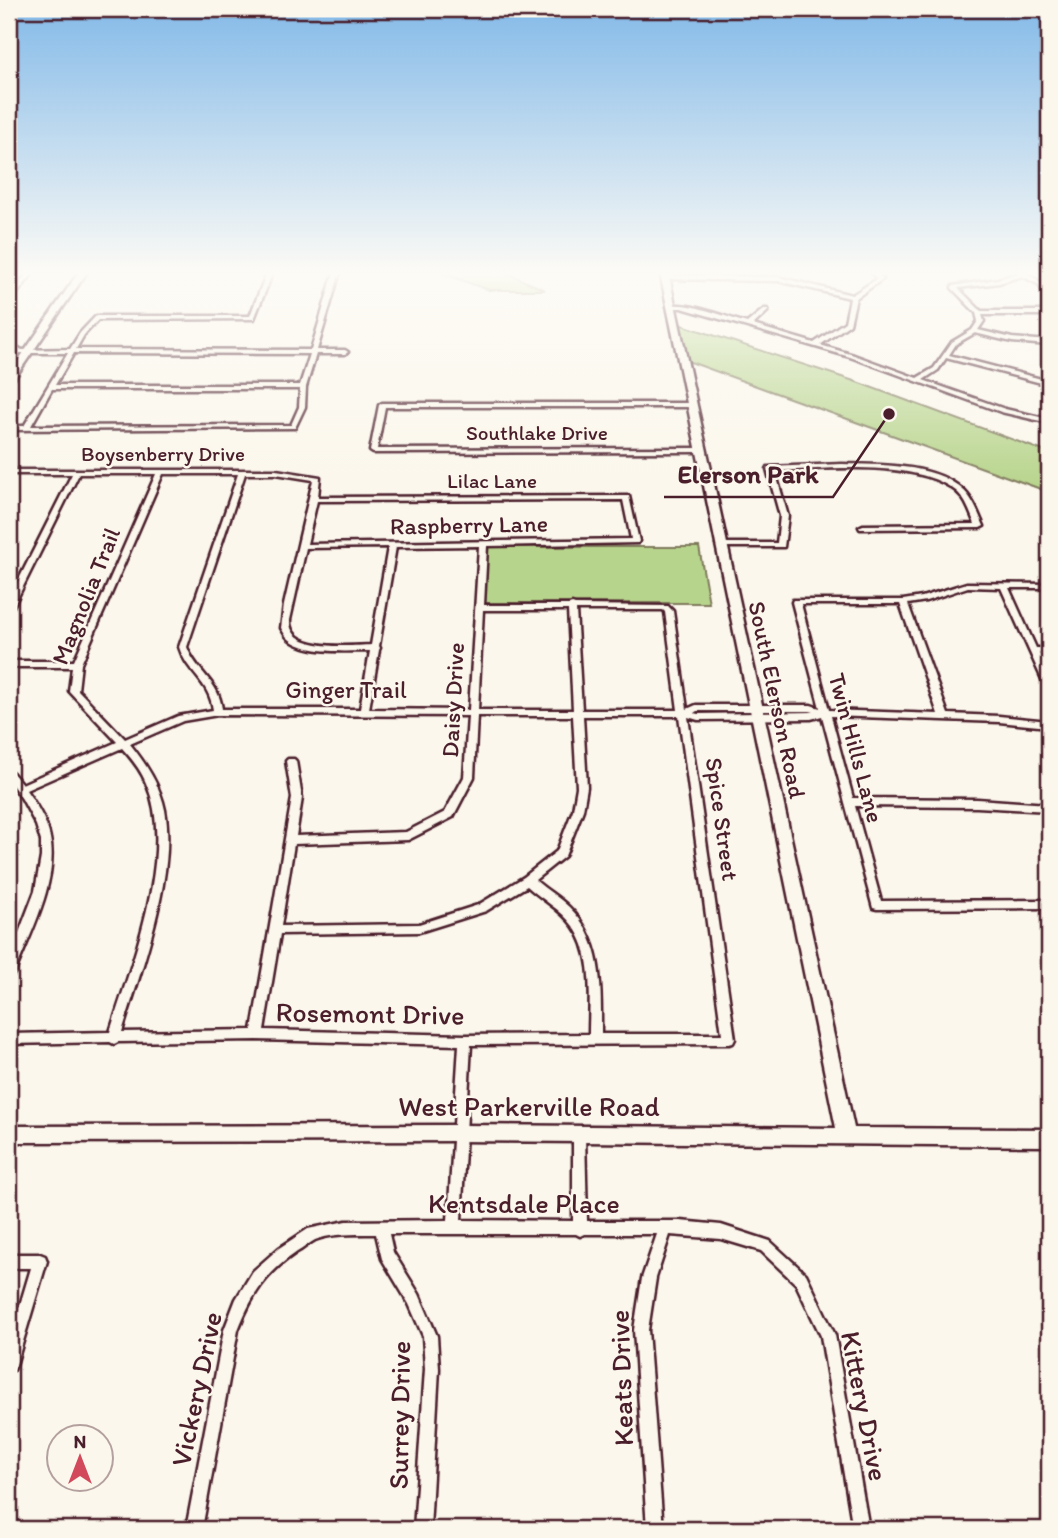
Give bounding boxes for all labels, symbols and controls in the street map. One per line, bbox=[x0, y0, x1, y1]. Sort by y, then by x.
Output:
street label: Southlake Drive bbox=[466, 420, 608, 445]
street label: Boysenberry Drive bbox=[81, 441, 245, 466]
callout: Elerson Park bbox=[664, 450, 833, 497]
text: Elerson Park bbox=[678, 458, 819, 490]
street label: Lilac Lane bbox=[447, 468, 537, 493]
street label: Raspberry Lane bbox=[390, 509, 548, 540]
street label: Magnolia Trail bbox=[45, 523, 126, 669]
street label: South Elerson Road bbox=[742, 599, 813, 801]
street label: Daisy Drive bbox=[435, 642, 470, 758]
street label: Twin Hills Lane bbox=[823, 670, 890, 826]
street label: Ginger Trail bbox=[285, 675, 407, 704]
street label: Spice Street bbox=[700, 755, 745, 882]
street label: Rosemont Drive bbox=[275, 994, 465, 1032]
street label: West Parkerville Road bbox=[398, 1089, 660, 1123]
street label: Kentsdale Place bbox=[428, 1186, 620, 1220]
street label: Vickery Drive bbox=[163, 1308, 229, 1470]
street label: Keats Drive bbox=[602, 1309, 640, 1447]
street label: Kittery Drive bbox=[834, 1328, 896, 1484]
street label: Surrey Drive bbox=[381, 1340, 417, 1490]
north arrow bbox=[46, 1422, 116, 1492]
text: N bbox=[74, 1430, 86, 1453]

